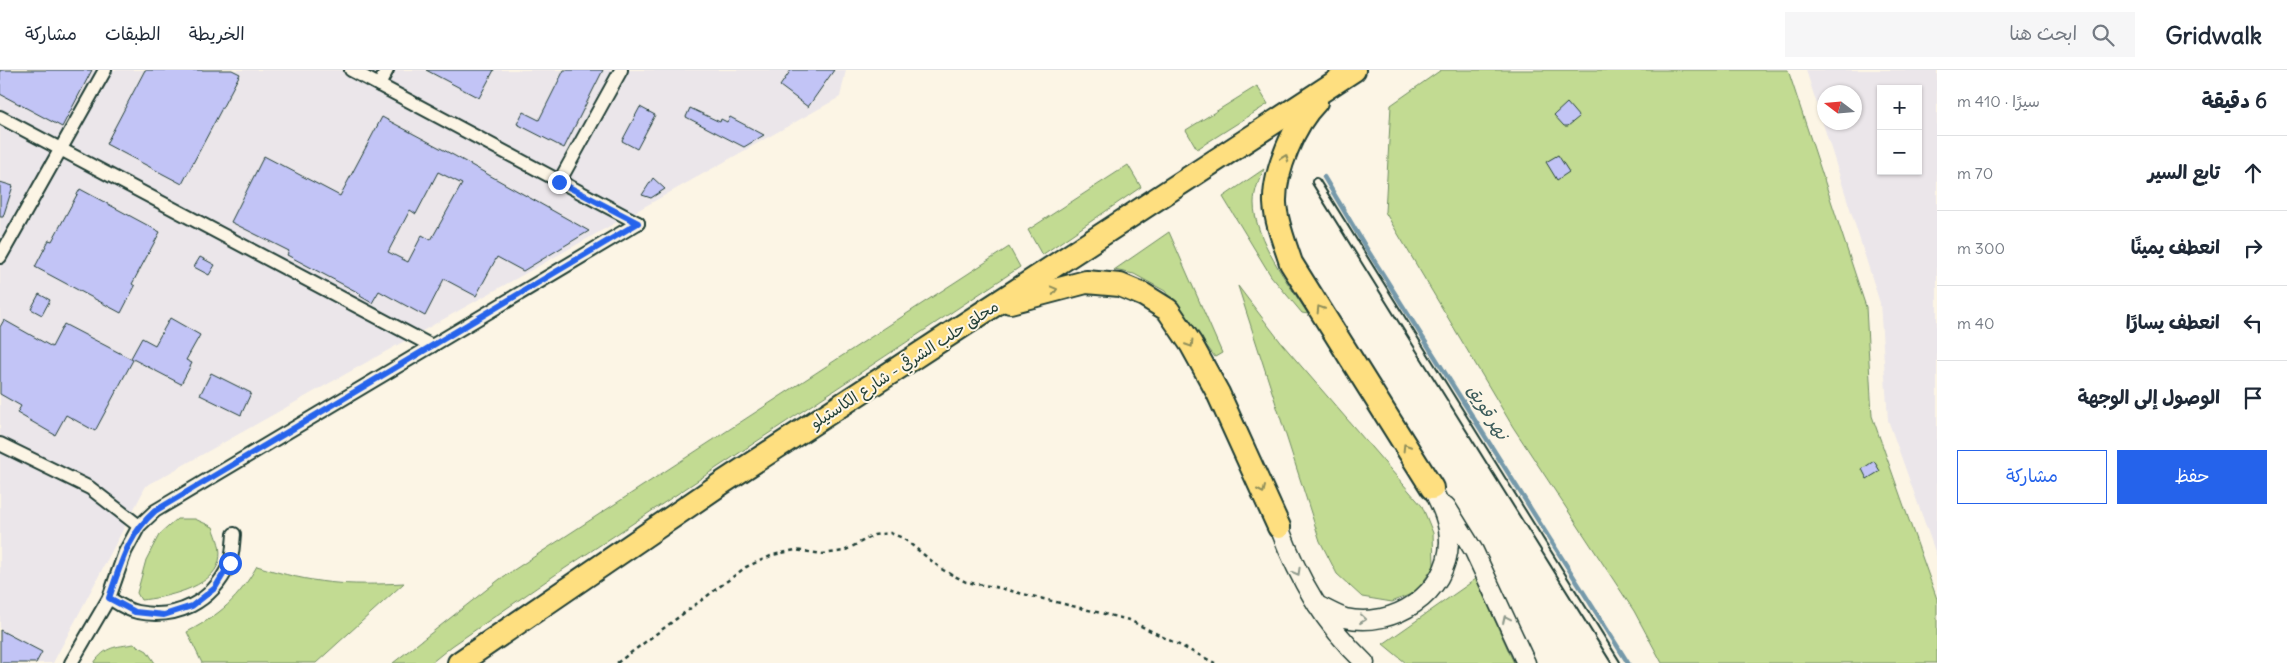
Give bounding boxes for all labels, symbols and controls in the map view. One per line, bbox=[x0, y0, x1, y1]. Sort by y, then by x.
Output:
search box bbox=[1785, 12, 2135, 57]
text: Gridwalk bbox=[2165, 20, 2262, 50]
text: ابحث هنا bbox=[2009, 21, 2077, 45]
icon: search bbox=[2089, 21, 2117, 49]
text: مشاركة bbox=[25, 22, 77, 45]
text: الطبقات bbox=[105, 22, 161, 45]
text: الخريطة bbox=[189, 22, 245, 45]
north arrow bbox=[1817, 85, 1862, 130]
map controls bbox=[1877, 85, 1922, 175]
button: + bbox=[1877, 85, 1922, 130]
text: 6 دقيقة bbox=[2201, 87, 2267, 114]
text: سيرًا · 410 m bbox=[1957, 91, 2040, 111]
button: − bbox=[1877, 130, 1922, 175]
one-way arrow bbox=[1279, 155, 1289, 163]
icon: ahead bbox=[2239, 159, 2267, 187]
text: تابع السير bbox=[2148, 160, 2220, 184]
text: 70 m bbox=[1957, 163, 1993, 183]
route end bbox=[548, 171, 571, 194]
icon: right bbox=[2239, 234, 2267, 262]
text: انعطف يمينًا bbox=[2131, 235, 2220, 259]
text: 300 m bbox=[1957, 238, 2005, 258]
one-way arrow bbox=[1049, 286, 1058, 296]
street label: محلق حلب الشرقي - شارع الكاستيلو bbox=[805, 296, 1003, 435]
one-way arrow bbox=[1317, 305, 1326, 315]
icon: left bbox=[2239, 309, 2267, 337]
text: انعطف يسارًا bbox=[2126, 310, 2220, 334]
text: 40 m bbox=[1957, 313, 1995, 333]
one-way arrow bbox=[1184, 339, 1194, 348]
water label: نهر قويق bbox=[1463, 380, 1516, 446]
icon: arrive bbox=[2239, 384, 2267, 412]
text: الوصول إلى الوجهة bbox=[2077, 385, 2220, 409]
one-way arrow bbox=[1403, 443, 1412, 452]
button: مشاركة bbox=[1957, 450, 2107, 504]
button: حفظ bbox=[2117, 450, 2267, 504]
one-way arrow bbox=[1256, 485, 1267, 494]
route start bbox=[219, 552, 242, 575]
one-way arrow bbox=[1291, 567, 1301, 576]
one-way arrow bbox=[1360, 614, 1368, 625]
one-way arrow bbox=[1502, 615, 1512, 624]

